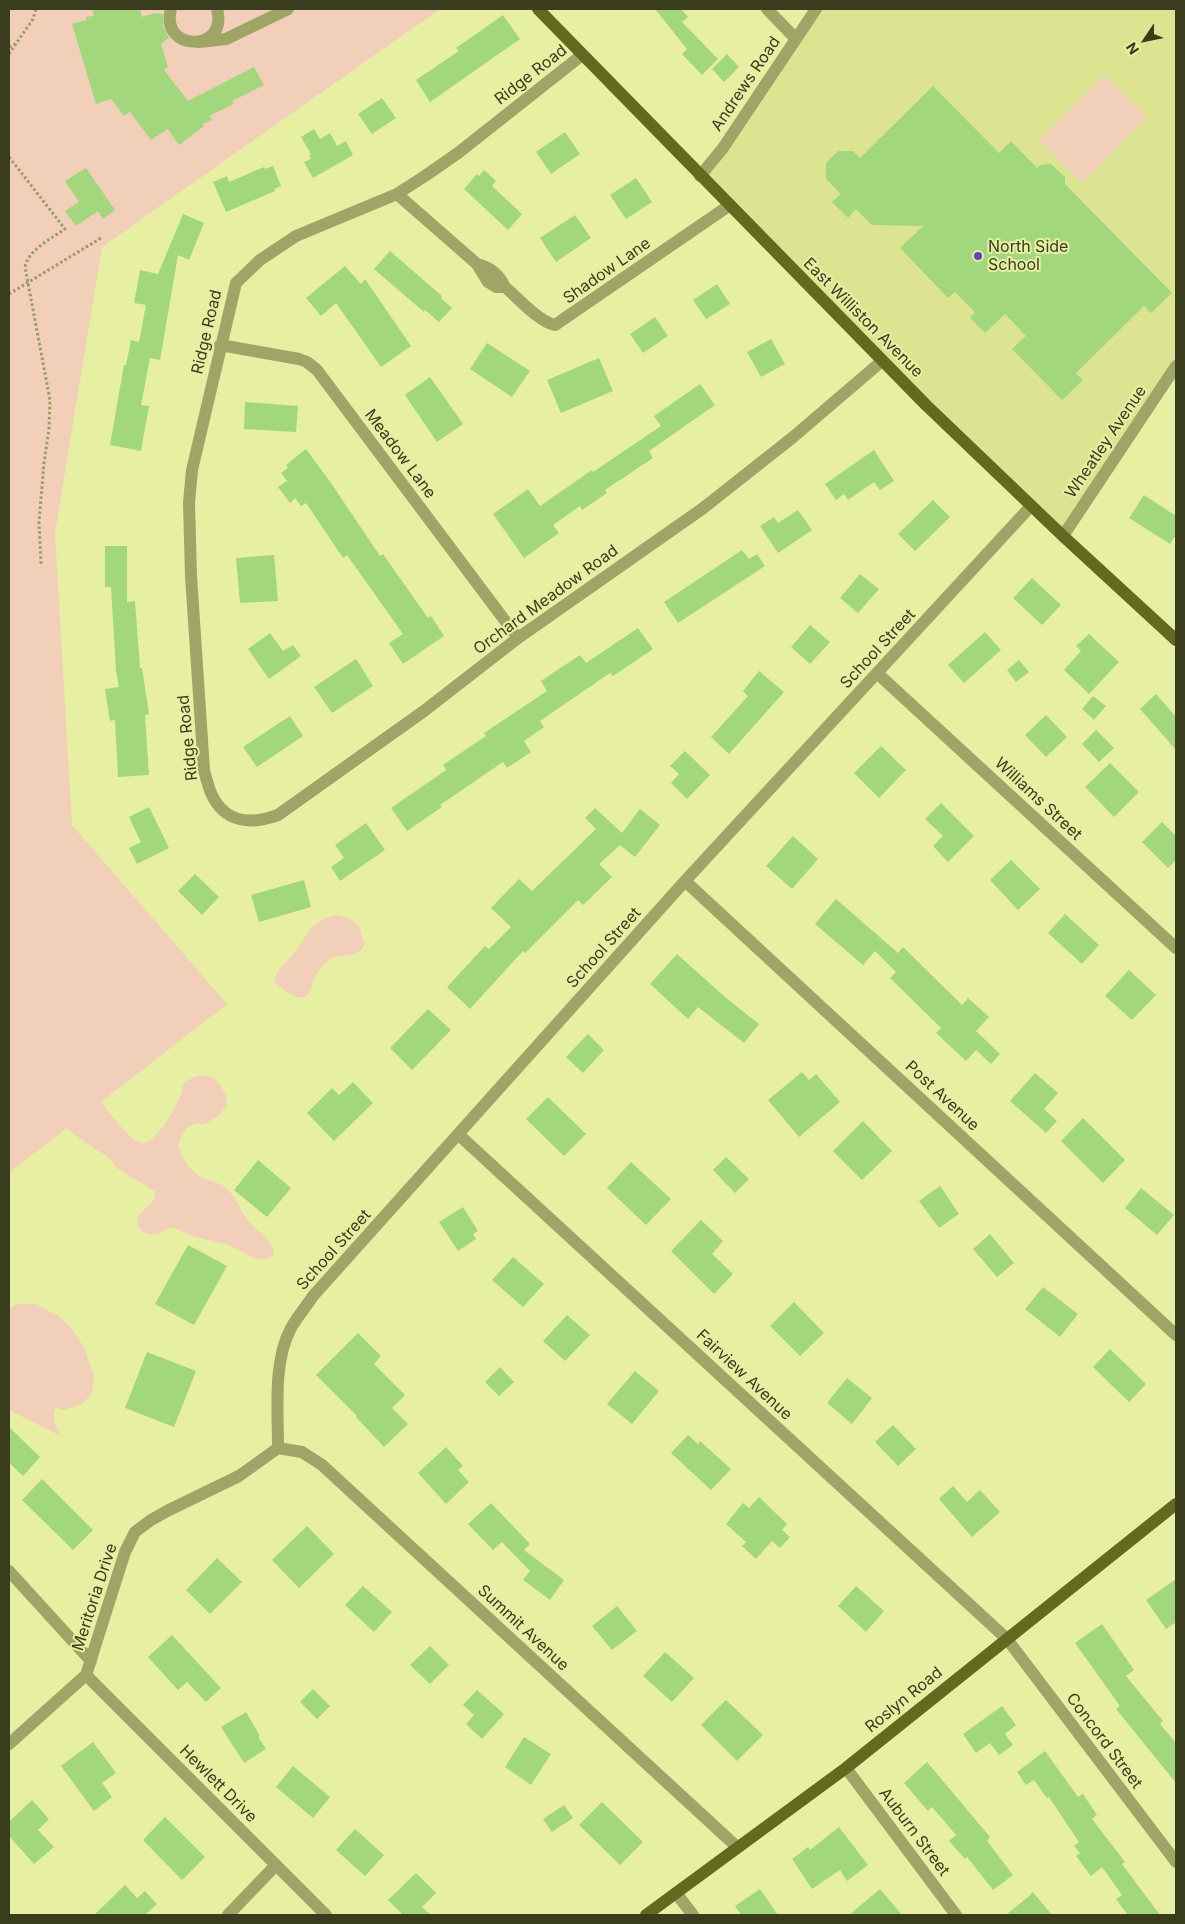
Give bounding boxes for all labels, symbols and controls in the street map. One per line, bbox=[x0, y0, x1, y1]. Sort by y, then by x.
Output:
north arrow bbox=[1120, 15, 1170, 65]
street label: Andrews Road bbox=[707, 33, 785, 135]
text: N bbox=[1122, 39, 1142, 58]
street label: Ridge Road bbox=[491, 41, 571, 109]
street label: Shadow Lane bbox=[560, 234, 654, 308]
place label: North Side School bbox=[988, 237, 1068, 275]
marker: North Side School bbox=[972, 250, 984, 262]
street label: East Williston Avenue bbox=[799, 254, 927, 382]
street label: Ridge Road bbox=[188, 288, 226, 376]
street label: Wheatley Avenue bbox=[1061, 382, 1151, 502]
street label: Meadow Lane bbox=[360, 406, 440, 502]
street label: Orchard Meadow Road bbox=[470, 541, 622, 659]
street label: School Street bbox=[836, 605, 920, 693]
street label: Ridge Road bbox=[174, 694, 202, 782]
street label: Williams Street bbox=[990, 754, 1086, 844]
street label: School Street bbox=[563, 904, 645, 992]
street label: Post Avenue bbox=[901, 1057, 983, 1135]
street label: School Street bbox=[293, 1206, 375, 1294]
street label: Fairview Avenue bbox=[692, 1326, 796, 1424]
street label: Meritoria Drive bbox=[69, 1541, 121, 1653]
street label: Summit Avenue bbox=[473, 1581, 573, 1675]
street label: Roslyn Road bbox=[862, 1663, 946, 1737]
street label: Concord Street bbox=[1062, 1689, 1146, 1793]
street label: Hewlett Drive bbox=[175, 1741, 261, 1827]
street label: Auburn Street bbox=[875, 1784, 953, 1880]

